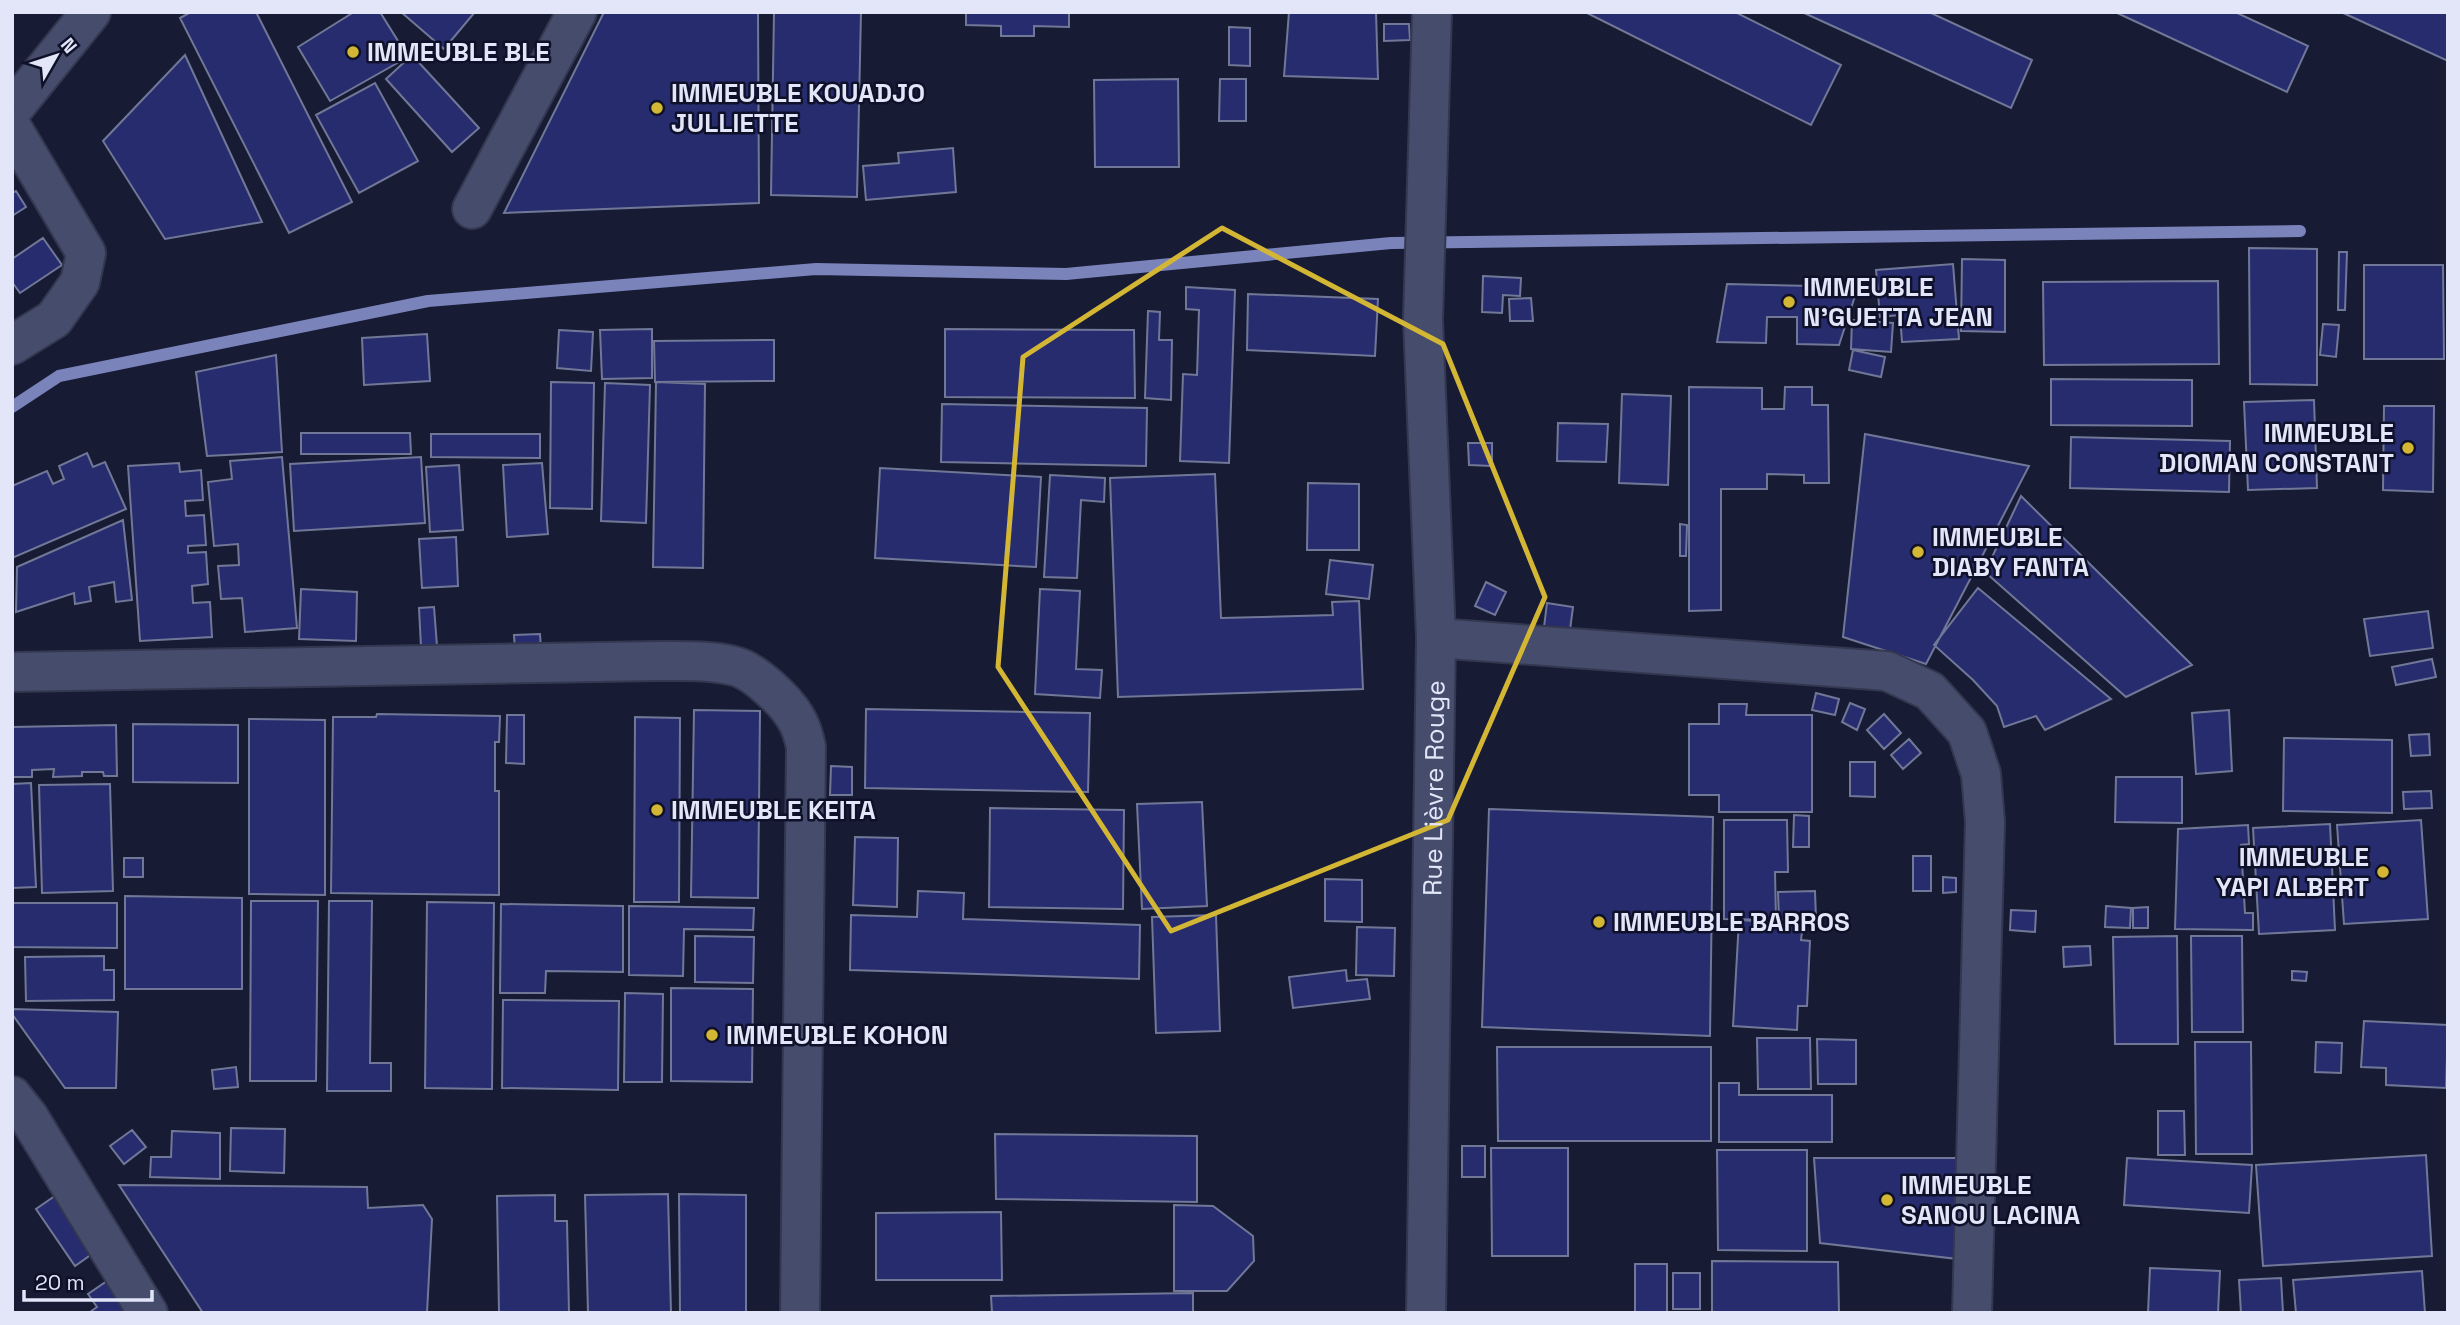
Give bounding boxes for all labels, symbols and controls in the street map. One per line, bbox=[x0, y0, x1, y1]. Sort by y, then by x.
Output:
north arrow bbox=[21, 21, 91, 91]
text: N bbox=[55, 33, 83, 58]
place label: IMMEUBLE BLE bbox=[367, 35, 550, 69]
marker: IMMEUBLE BLE bbox=[345, 44, 361, 60]
place label: IMMEUBLE KOUADJO JULLIETTE bbox=[671, 76, 925, 140]
marker: IMMEUBLE KOUADJO JULLIETTE bbox=[649, 100, 665, 116]
place label: IMMEUBLE N'GUETTA JEAN bbox=[1803, 270, 1993, 334]
marker: IMMEUBLE N'GUETTA JEAN bbox=[1781, 294, 1797, 310]
place label: IMMEUBLE DIOMAN CONSTANT bbox=[2159, 416, 2394, 480]
marker: IMMEUBLE DIOMAN CONSTANT bbox=[2400, 440, 2416, 456]
place label: IMMEUBLE DIABY FANTA bbox=[1932, 520, 2089, 584]
marker: IMMEUBLE DIABY FANTA bbox=[1910, 544, 1926, 560]
street label: Rue Lièvre Rouge bbox=[1415, 680, 1452, 896]
place label: IMMEUBLE KEITA bbox=[671, 793, 876, 827]
marker: IMMEUBLE KEITA bbox=[649, 802, 665, 818]
place label: IMMEUBLE YAPI ALBERT bbox=[2216, 840, 2369, 904]
marker: IMMEUBLE YAPI ALBERT bbox=[2375, 864, 2391, 880]
place label: IMMEUBLE BARROS bbox=[1613, 905, 1850, 939]
marker: IMMEUBLE BARROS bbox=[1591, 914, 1607, 930]
place label: IMMEUBLE KOHON bbox=[726, 1018, 948, 1052]
marker: IMMEUBLE KOHON bbox=[704, 1027, 720, 1043]
place label: IMMEUBLE SANOU LACINA bbox=[1901, 1168, 2081, 1232]
marker: IMMEUBLE SANOU LACINA bbox=[1879, 1192, 1895, 1208]
scale bar bbox=[24, 1258, 152, 1302]
text: 20 m bbox=[35, 1269, 85, 1296]

